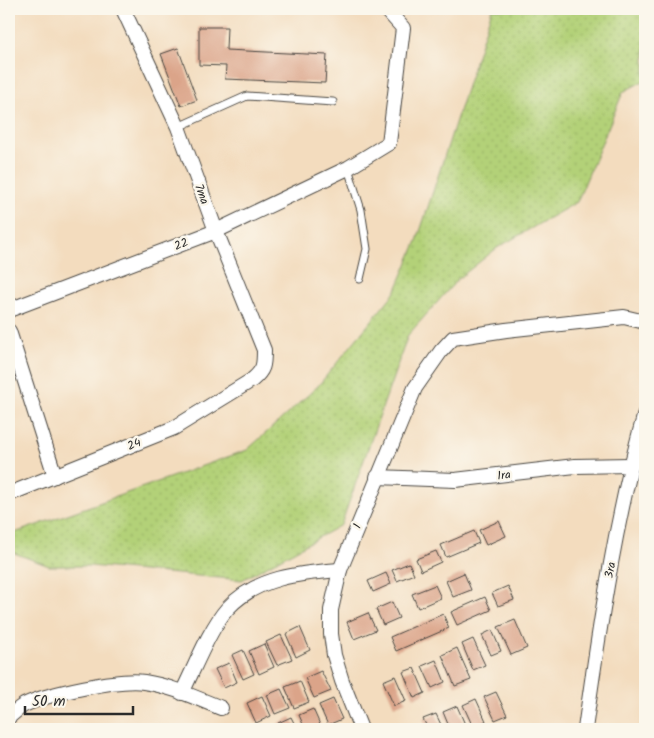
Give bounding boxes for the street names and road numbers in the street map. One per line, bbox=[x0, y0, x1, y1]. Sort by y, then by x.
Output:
street label: 7ma bbox=[189, 181, 214, 207]
street label: 22 bbox=[171, 233, 191, 256]
street label: 24 bbox=[124, 433, 144, 456]
street label: 1ra bbox=[496, 465, 512, 486]
street label: 1 bbox=[348, 521, 367, 531]
street label: 3ra bbox=[600, 560, 621, 580]

